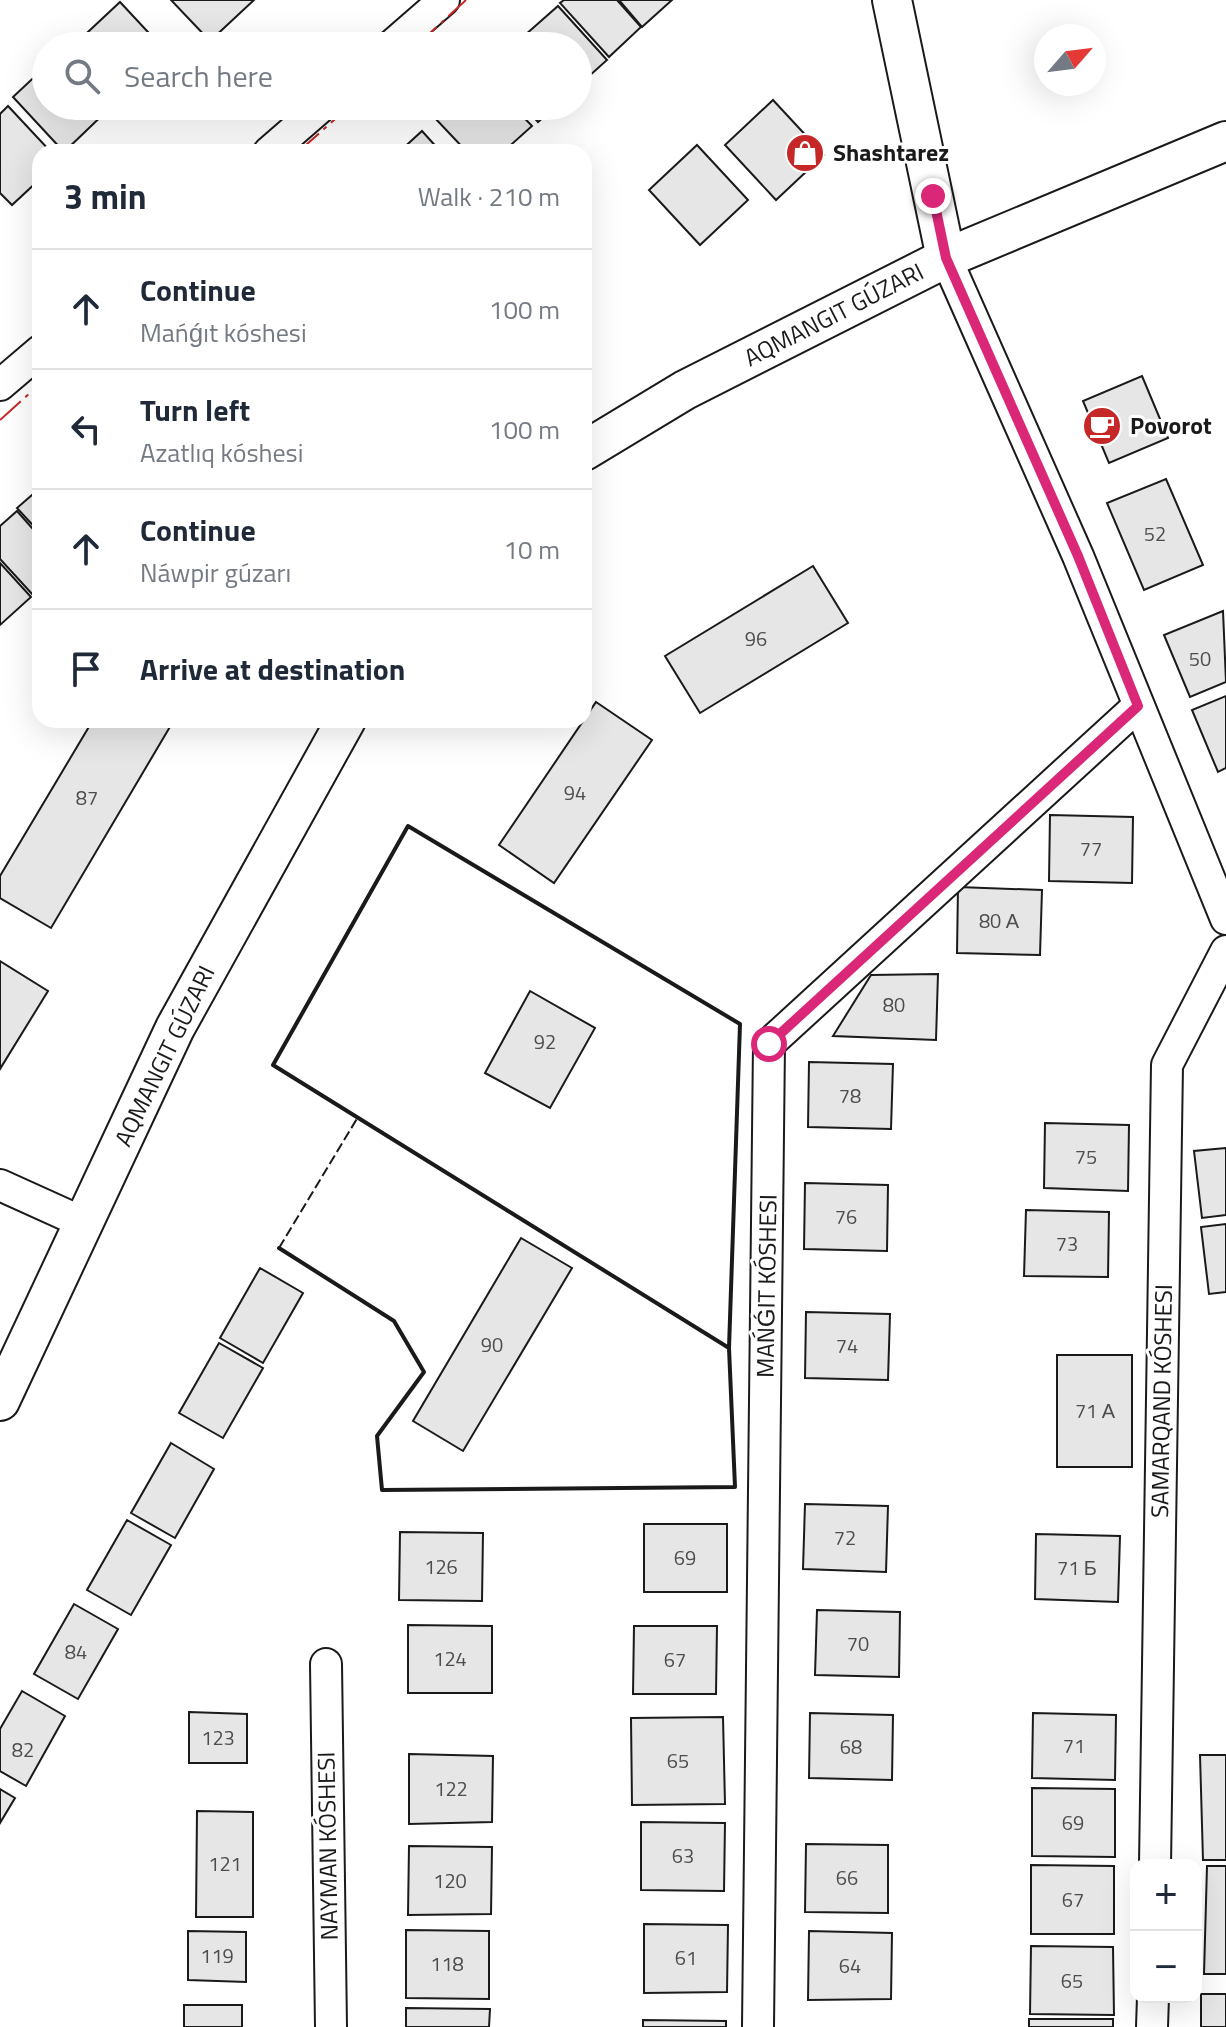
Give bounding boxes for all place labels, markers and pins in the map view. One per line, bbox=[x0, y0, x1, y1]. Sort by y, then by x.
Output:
shop icon: Shashtarez bbox=[784, 132, 826, 174]
place label: Shashtarez bbox=[833, 134, 949, 170]
cafe icon: Povorot bbox=[1081, 405, 1123, 447]
place label: Povorot bbox=[1130, 407, 1212, 443]

